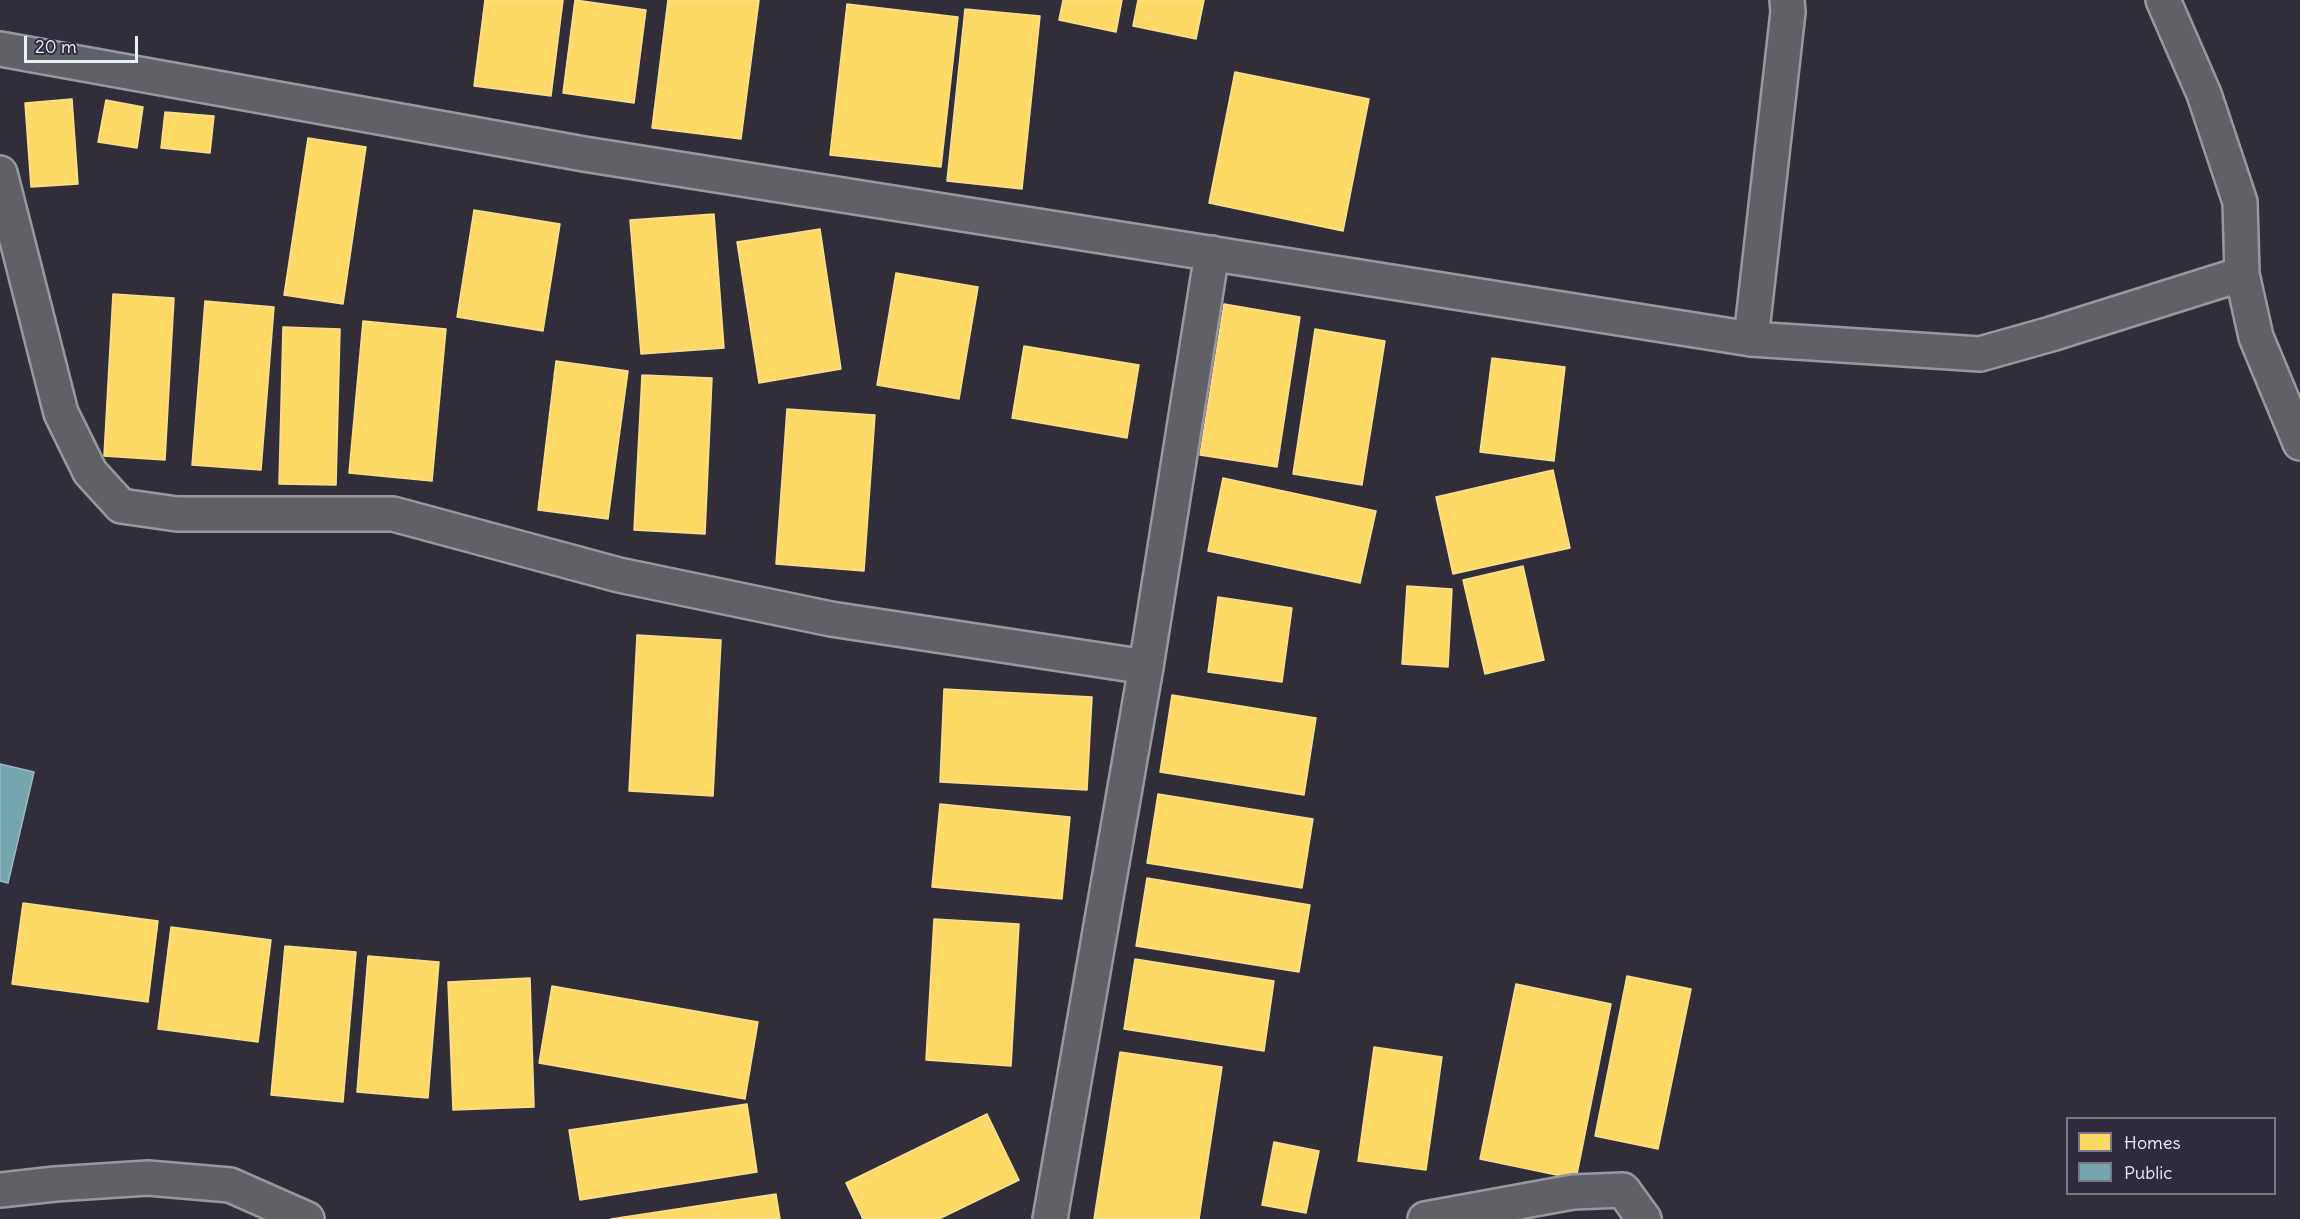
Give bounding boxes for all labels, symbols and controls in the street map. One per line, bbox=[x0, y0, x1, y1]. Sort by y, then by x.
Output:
scale bar bbox=[27, 24, 141, 62]
text: 20 m bbox=[35, 35, 77, 58]
legend bbox=[2066, 1117, 2276, 1195]
text: Homes bbox=[2124, 1131, 2181, 1154]
text: Public bbox=[2124, 1161, 2173, 1184]

